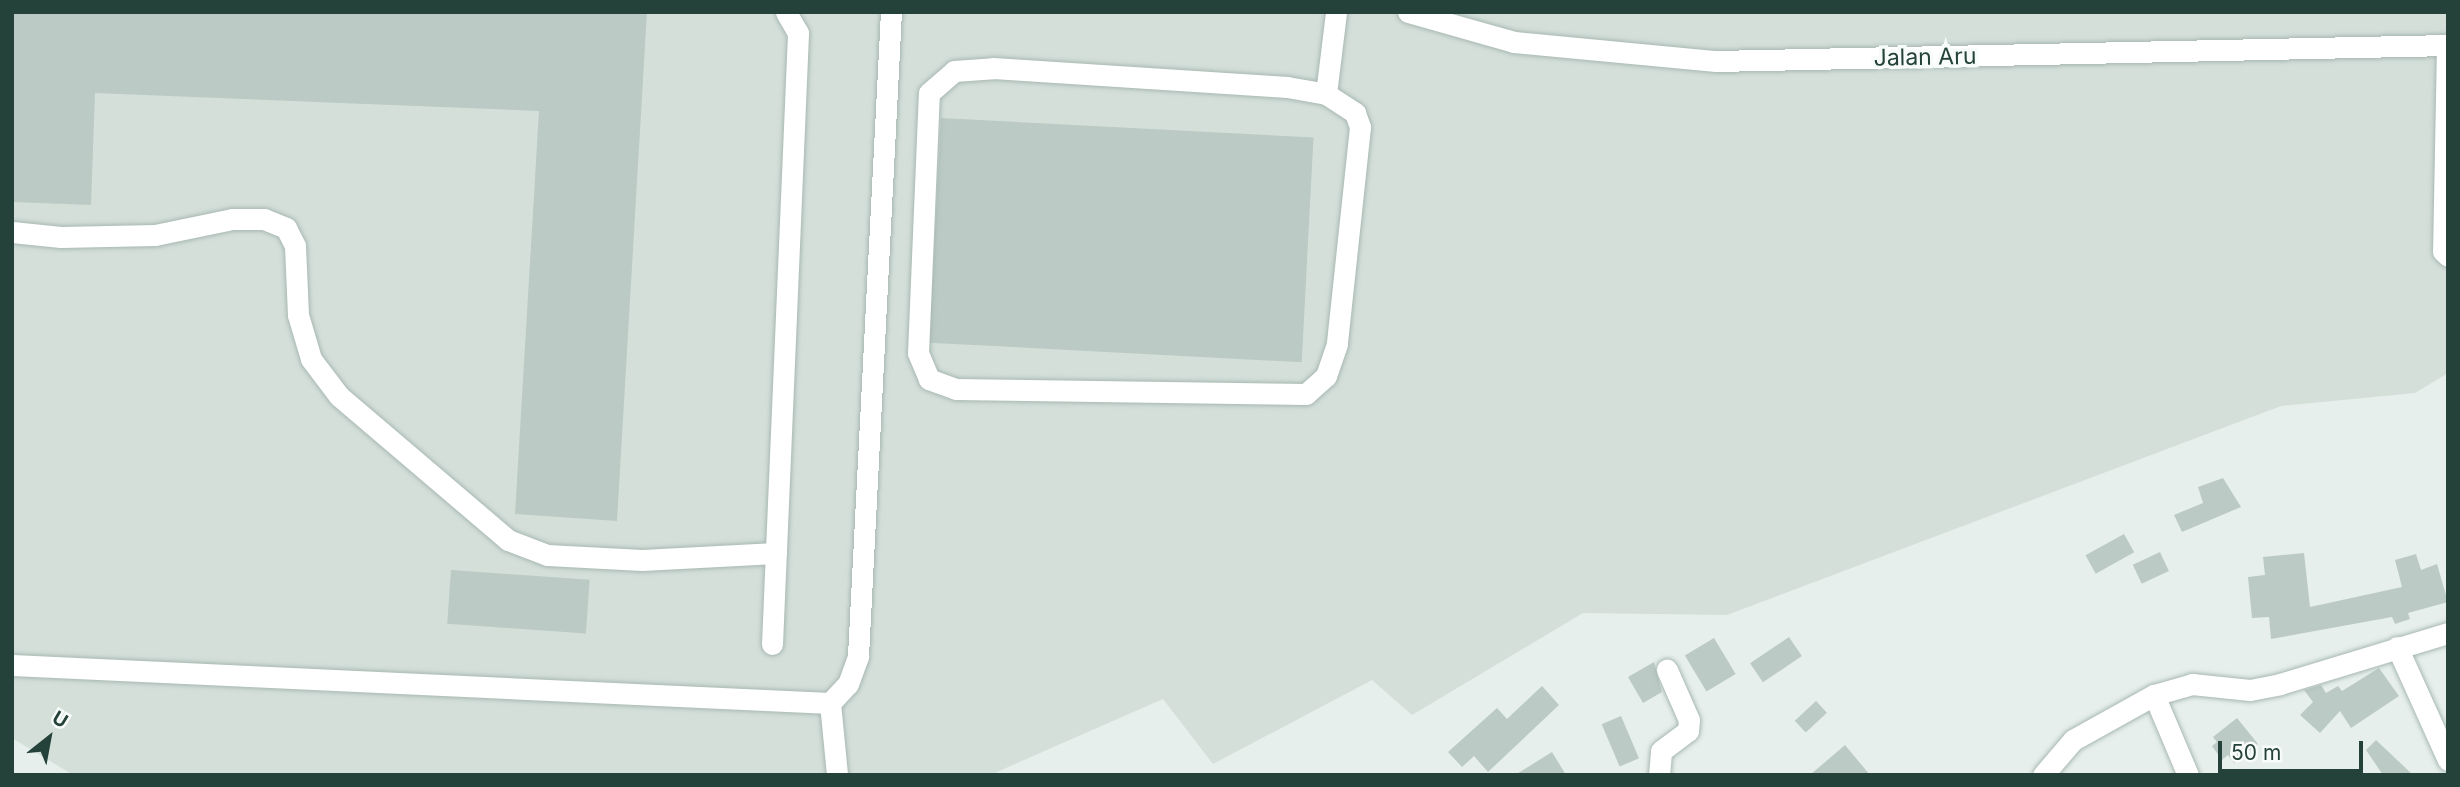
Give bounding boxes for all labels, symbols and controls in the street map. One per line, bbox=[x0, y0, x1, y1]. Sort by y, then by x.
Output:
street label: Jalan Aru bbox=[1873, 42, 1977, 72]
north arrow bbox=[14, 703, 84, 773]
text: U bbox=[48, 706, 72, 733]
scale bar bbox=[2222, 728, 2367, 772]
text: 50 m bbox=[2231, 740, 2281, 765]

